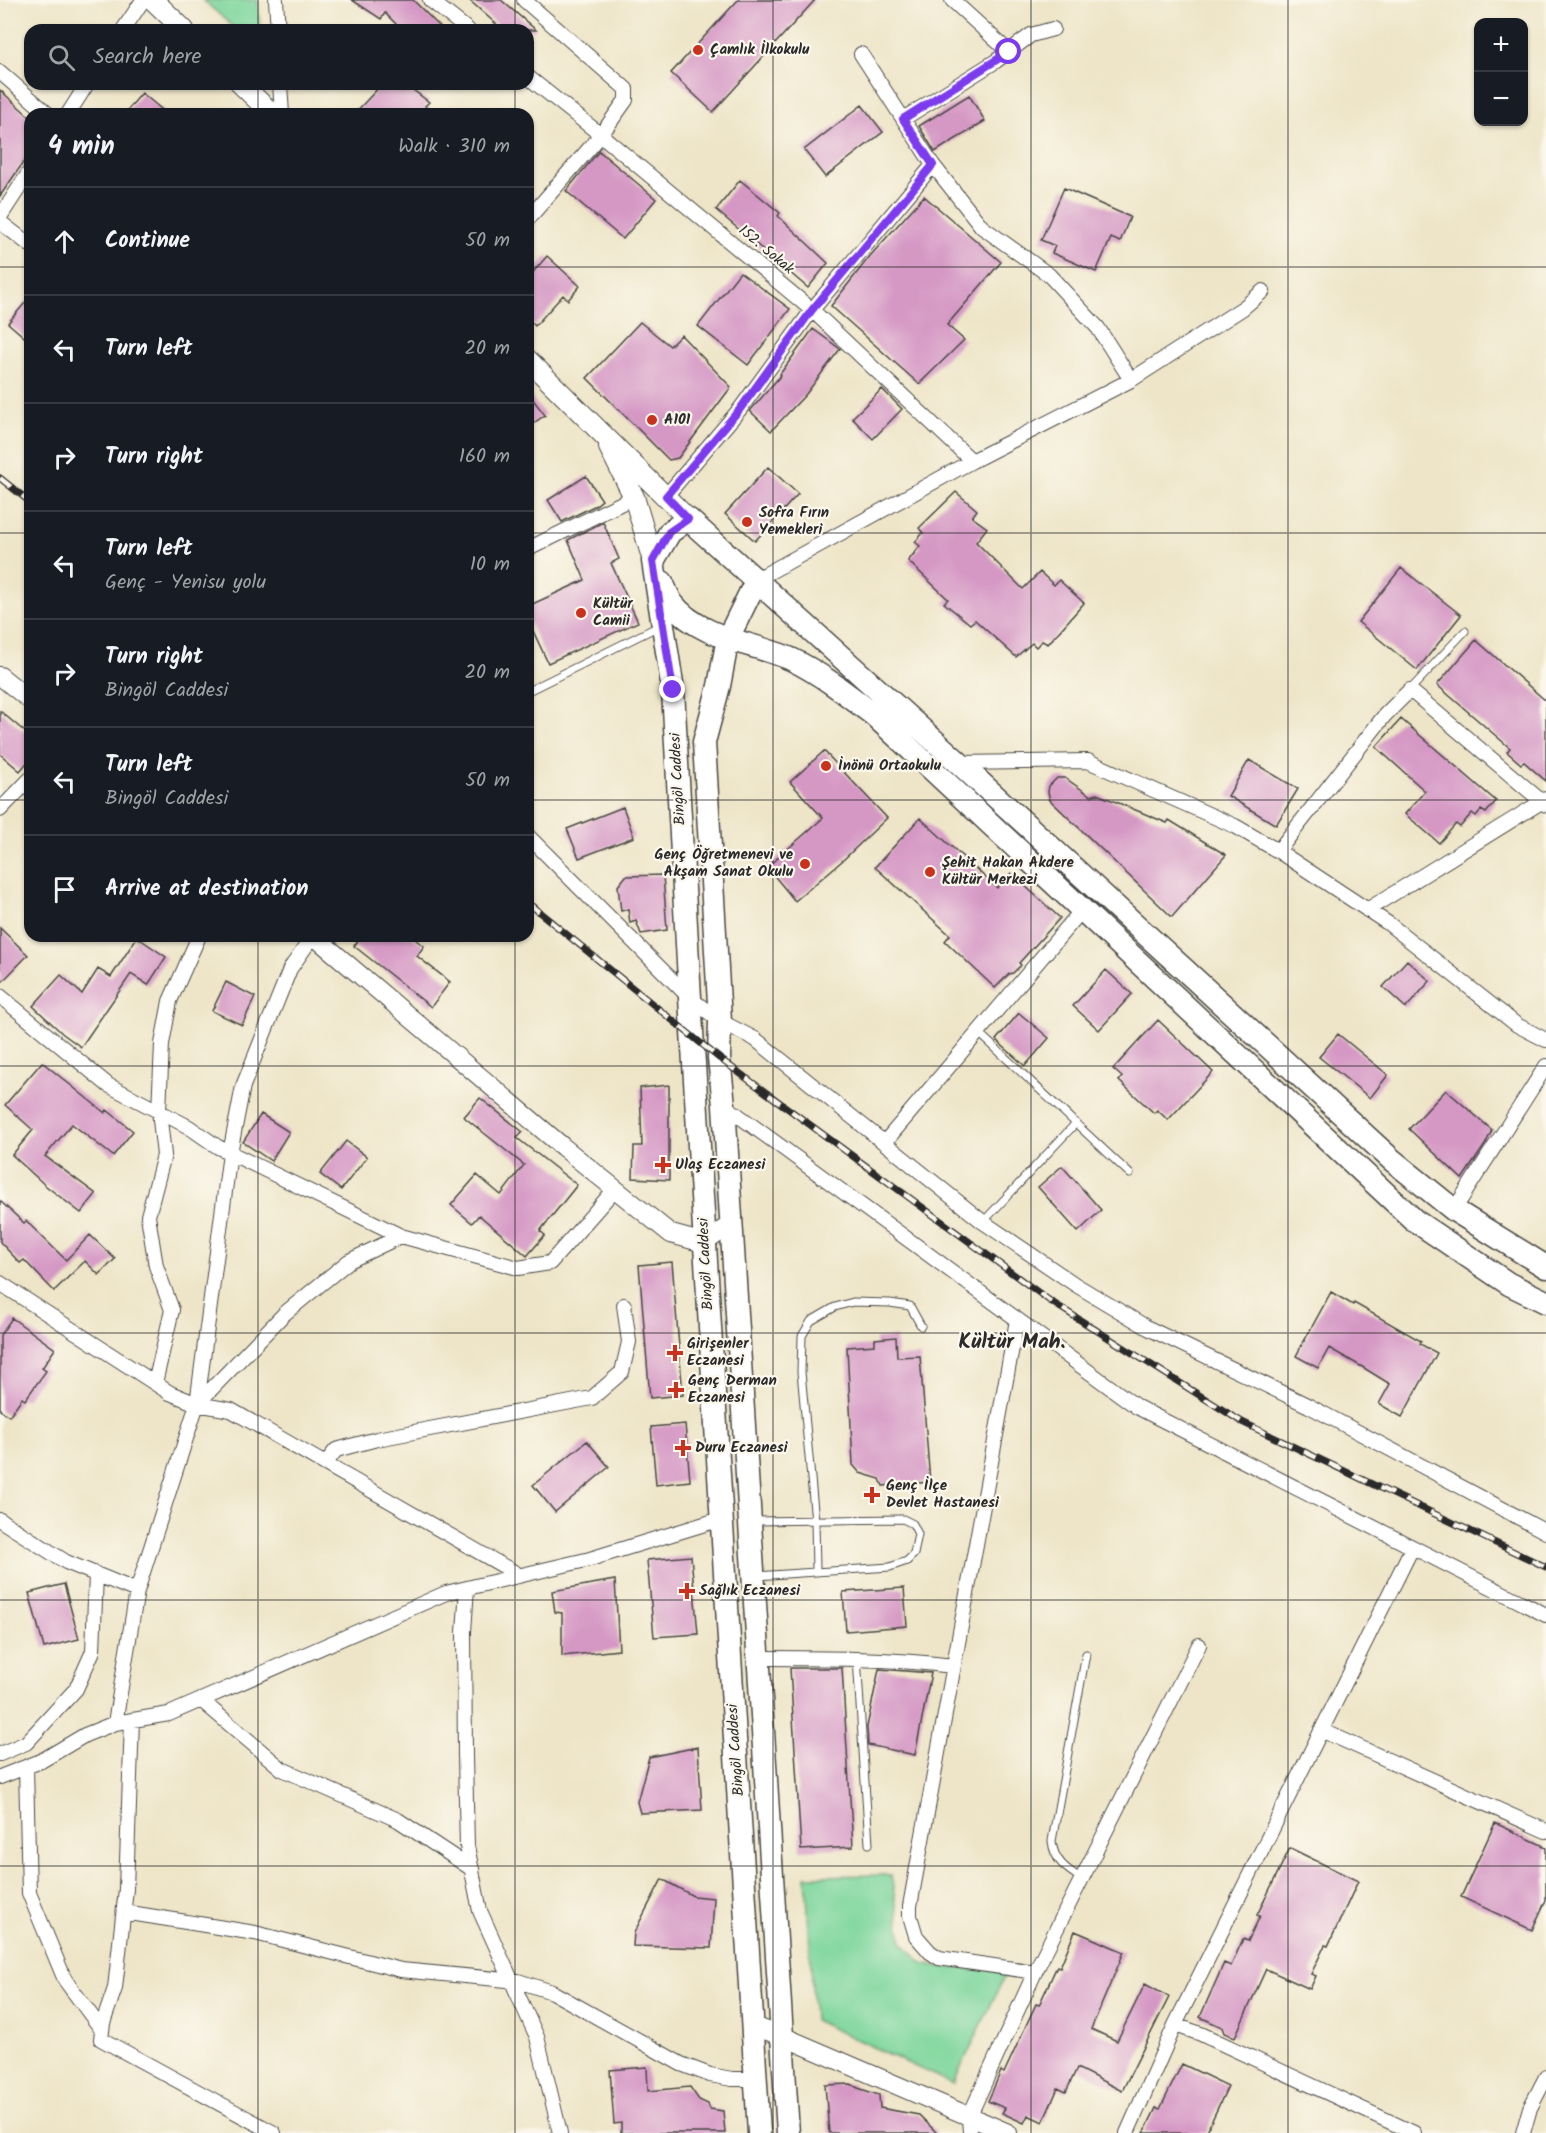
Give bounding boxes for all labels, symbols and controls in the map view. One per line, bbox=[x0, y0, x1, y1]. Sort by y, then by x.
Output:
map controls bbox=[1474, 18, 1528, 126]
button: + bbox=[1474, 18, 1528, 72]
search box bbox=[24, 24, 534, 90]
place label: Çamlık İlkokulu bbox=[710, 38, 810, 62]
route start bbox=[995, 38, 1021, 64]
text: Search here bbox=[93, 40, 201, 75]
icon: search bbox=[45, 41, 78, 74]
marker: Çamlık İlkokulu bbox=[691, 43, 705, 57]
button: − bbox=[1474, 72, 1528, 126]
text: 4 min bbox=[48, 126, 115, 168]
text: Walk · 310 m bbox=[398, 131, 510, 163]
street label: 152. Sokak bbox=[733, 219, 800, 281]
text: Continue bbox=[105, 224, 190, 259]
icon: ahead bbox=[48, 225, 81, 258]
text: 50 m bbox=[465, 225, 510, 257]
text: Turn left bbox=[105, 332, 192, 367]
icon: left bbox=[48, 333, 81, 366]
text: 20 m bbox=[464, 333, 510, 365]
place label: A101 bbox=[664, 408, 691, 432]
marker: A101 bbox=[645, 413, 659, 427]
text: Turn right bbox=[105, 440, 203, 475]
icon: right bbox=[48, 441, 81, 474]
text: 160 m bbox=[459, 441, 510, 473]
place label: Sofra Fırın Yemekleri bbox=[759, 501, 829, 542]
marker: Sofra Fırın Yemekleri bbox=[740, 515, 754, 529]
text: Turn left bbox=[105, 532, 192, 567]
icon: left bbox=[48, 549, 81, 582]
text: 10 m bbox=[470, 549, 510, 581]
text: Genç - Yenisu yolu bbox=[105, 567, 266, 599]
place label: Kültür Camii bbox=[593, 592, 633, 633]
marker: Kültür Camii bbox=[574, 606, 588, 620]
text: Turn right bbox=[105, 640, 203, 675]
icon: right bbox=[48, 657, 81, 690]
text: 20 m bbox=[464, 657, 510, 689]
text: Bingöl Caddesi bbox=[105, 675, 228, 707]
route end bbox=[659, 676, 685, 702]
street label: Bingöl Caddesi bbox=[664, 731, 692, 826]
text: Turn left bbox=[105, 748, 192, 783]
place label: İnönü Ortaokulu bbox=[838, 754, 942, 778]
marker: İnönü Ortaokulu bbox=[819, 759, 833, 773]
icon: left bbox=[48, 765, 81, 798]
text: 50 m bbox=[465, 765, 510, 797]
text: Bingöl Caddesi bbox=[105, 783, 228, 815]
place label: Genç Öğretmenevi ve Akşam Sanat Okulu bbox=[654, 843, 794, 884]
place label: Şehit Hakan Akdere Kültür Merkezi bbox=[942, 851, 1075, 892]
marker: Genç Öğretmenevi ve Akşam Sanat Okulu bbox=[798, 857, 812, 871]
marker: Şehit Hakan Akdere Kültür Merkezi bbox=[923, 865, 937, 879]
text: Arrive at destination bbox=[105, 872, 308, 907]
icon: arrive bbox=[48, 873, 81, 906]
place label: Ulaş Eczanesi bbox=[675, 1153, 766, 1177]
marker: Ulaş Eczanesi bbox=[656, 1158, 670, 1172]
street label: Bingöl Caddesi bbox=[692, 1216, 720, 1311]
district label: Kültür Mah. bbox=[959, 1326, 1065, 1359]
place label: Girişenler Eczanesi bbox=[687, 1332, 749, 1373]
marker: Girişenler Eczanesi bbox=[668, 1346, 682, 1360]
place label: Genç Derman Eczanesi bbox=[688, 1369, 777, 1410]
marker: Genç Derman Eczanesi bbox=[669, 1383, 683, 1397]
place label: Duru Eczanesi bbox=[695, 1436, 789, 1460]
marker: Duru Eczanesi bbox=[676, 1441, 690, 1455]
place label: Genç İlçe Devlet Hastanesi bbox=[886, 1474, 1000, 1515]
marker: Genç İlçe Devlet Hastanesi bbox=[863, 1486, 881, 1504]
place label: Sağlık Eczanesi bbox=[699, 1579, 801, 1603]
marker: Sağlık Eczanesi bbox=[680, 1584, 694, 1598]
street label: Bingöl Caddesi bbox=[721, 1702, 751, 1797]

